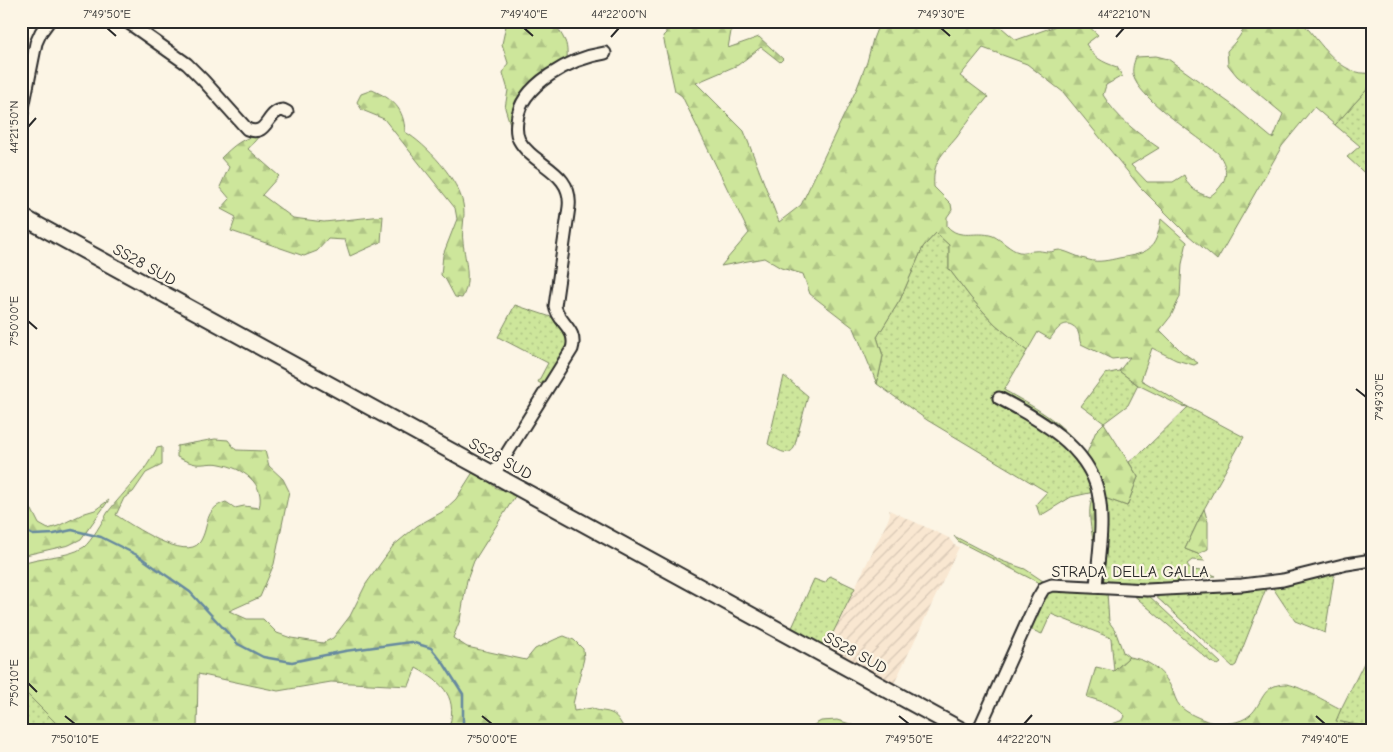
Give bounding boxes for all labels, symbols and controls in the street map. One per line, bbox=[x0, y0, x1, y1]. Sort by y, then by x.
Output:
text: 7°49'50"E bbox=[83, 7, 131, 21]
text: 7°49'40"E bbox=[501, 7, 547, 21]
text: 44°22'00"N bbox=[591, 7, 647, 21]
text: 7°49'30"E bbox=[917, 7, 965, 21]
text: 44°22'10"N bbox=[1098, 7, 1150, 21]
text: 44°21'50"N bbox=[7, 101, 21, 153]
street label: SS28 SUD bbox=[110, 240, 179, 290]
text: 7°50'00"E bbox=[7, 296, 21, 346]
text: 7°49'30"E bbox=[1372, 373, 1386, 421]
street label: SS28 SUD bbox=[466, 434, 535, 484]
street label: STRADA DELLA GALLA bbox=[1051, 563, 1209, 581]
street label: SS28 SUD bbox=[821, 628, 890, 678]
text: 7°50'10"E bbox=[7, 659, 21, 707]
text: 7°50'10"E bbox=[51, 732, 99, 746]
text: 7°50'00"E bbox=[467, 732, 517, 746]
text: 7°49'50"E bbox=[885, 732, 933, 746]
text: 44°22'20"N bbox=[997, 732, 1051, 746]
text: 7°49'40"E bbox=[1302, 732, 1348, 746]

